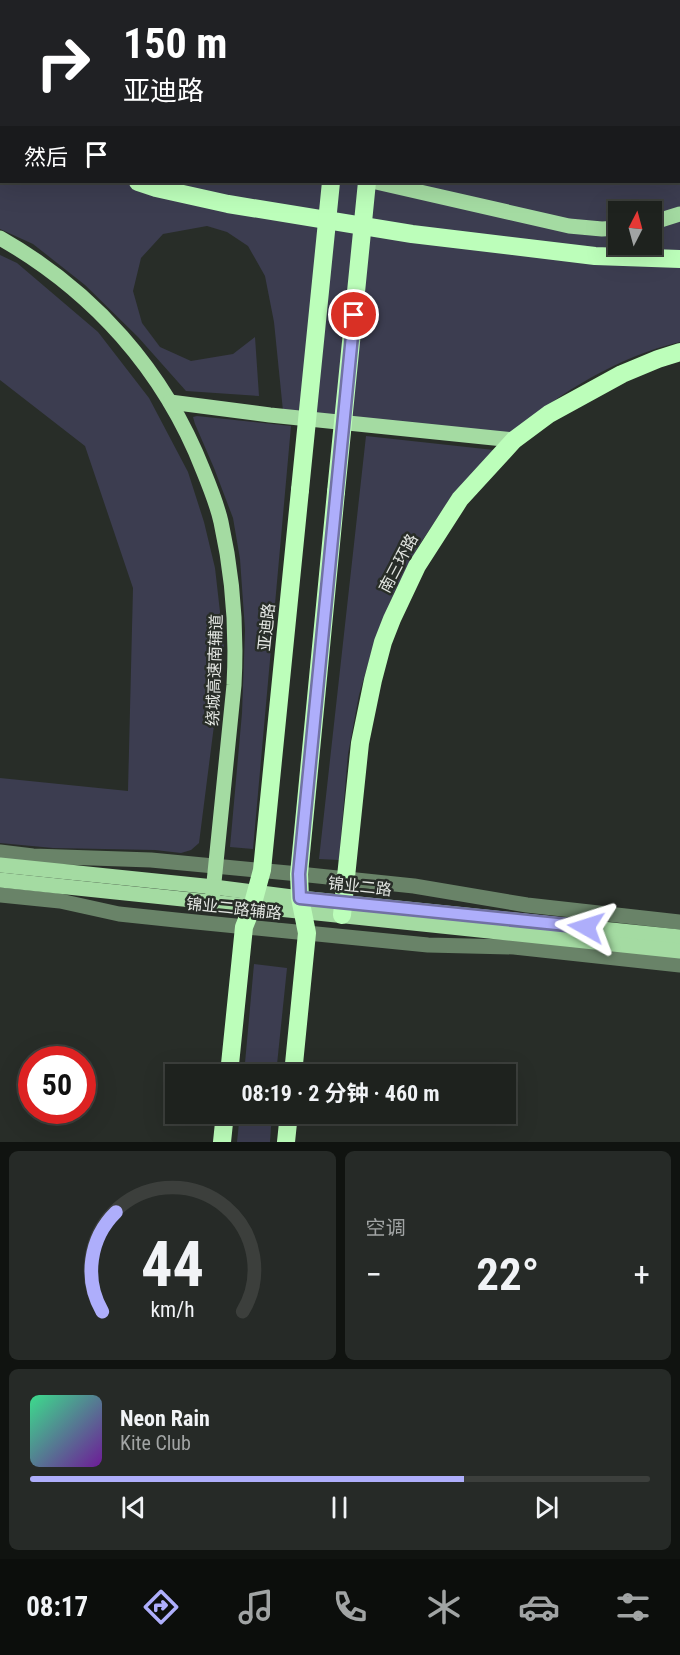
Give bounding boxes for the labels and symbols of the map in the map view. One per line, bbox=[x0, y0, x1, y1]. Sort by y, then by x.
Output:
north arrow bbox=[608, 201, 662, 255]
pin bbox=[328, 289, 379, 340]
street label: 南三环路 bbox=[375, 531, 422, 596]
street label: 亚迪路 bbox=[255, 602, 278, 652]
street label: 绕城高速南辅道 bbox=[203, 614, 226, 726]
street label: 锦业二路 bbox=[327, 874, 393, 899]
street label: 锦业二路辅路 bbox=[185, 894, 283, 923]
position arrow bbox=[554, 895, 618, 959]
speed limit sign: 50 bbox=[18, 1046, 96, 1124]

